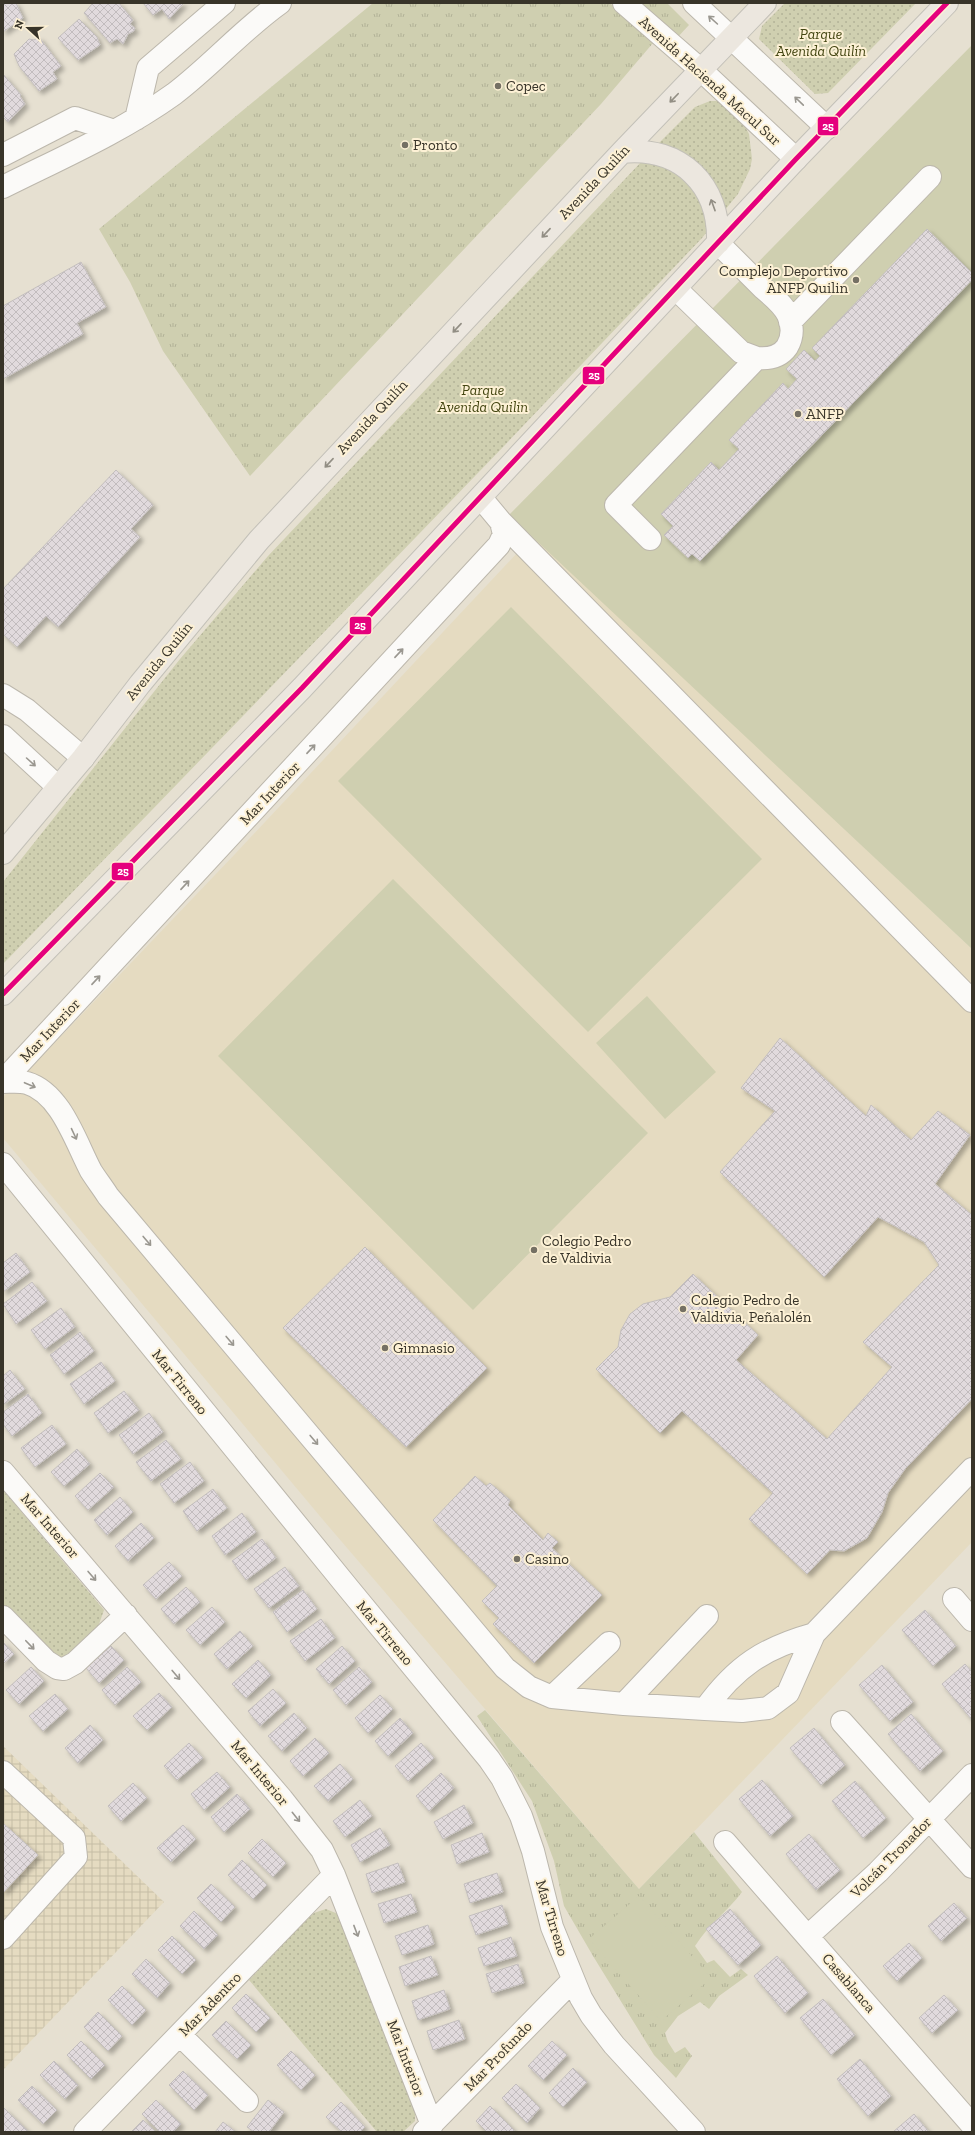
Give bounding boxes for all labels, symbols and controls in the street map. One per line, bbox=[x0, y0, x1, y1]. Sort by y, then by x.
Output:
north arrow bbox=[8, 8, 48, 48]
street label: Avenida Hacienda Macul Sur bbox=[635, 12, 785, 150]
one-way arrow bbox=[708, 16, 718, 25]
text: N bbox=[12, 18, 27, 31]
park label: Parque Avenida Quilín bbox=[775, 25, 866, 60]
place label: Copec bbox=[506, 77, 546, 95]
marker: Copec bbox=[493, 81, 503, 91]
one-way arrow bbox=[669, 93, 679, 103]
one-way arrow bbox=[794, 96, 804, 106]
line badge: 25 bbox=[817, 116, 839, 136]
text: 25 bbox=[822, 120, 834, 133]
place label: Pronto bbox=[413, 136, 458, 154]
marker: Pronto bbox=[400, 140, 410, 150]
street label: Avenida Quilín bbox=[555, 141, 633, 223]
one-way arrow bbox=[709, 198, 716, 211]
one-way arrow bbox=[541, 228, 551, 238]
place label: Complejo Deportivo ANFP Quilin bbox=[719, 262, 848, 297]
marker: Complejo Deportivo ANFP Quilin bbox=[851, 275, 861, 285]
one-way arrow bbox=[452, 323, 461, 333]
line badge: 25 bbox=[582, 366, 605, 385]
text: 25 bbox=[588, 369, 600, 382]
street label: Avenida Quilín bbox=[333, 376, 411, 458]
park label: Parque Avenida Quilin bbox=[437, 381, 528, 416]
place label: ANFP bbox=[806, 405, 844, 423]
marker: ANFP bbox=[793, 409, 803, 419]
one-way arrow bbox=[324, 458, 334, 468]
line badge: 25 bbox=[349, 616, 372, 635]
street label: Avenida Quilín bbox=[122, 618, 196, 704]
text: 25 bbox=[354, 619, 366, 632]
one-way arrow bbox=[395, 648, 404, 658]
one-way arrow bbox=[306, 744, 316, 754]
one-way arrow bbox=[25, 757, 35, 766]
street label: Mar Interior bbox=[236, 757, 304, 829]
line badge: 25 bbox=[111, 862, 134, 881]
text: 25 bbox=[117, 865, 129, 878]
one-way arrow bbox=[180, 880, 189, 890]
one-way arrow bbox=[91, 976, 100, 986]
street label: Mar Interior bbox=[16, 994, 84, 1066]
one-way arrow bbox=[24, 1082, 36, 1090]
one-way arrow bbox=[71, 1128, 78, 1140]
place label: Colegio Pedro de Valdivia bbox=[542, 1232, 632, 1267]
one-way arrow bbox=[142, 1236, 151, 1247]
marker: Colegio Pedro de Valdivia bbox=[529, 1245, 539, 1255]
place label: Colegio Pedro de Valdivia, Peñalolén bbox=[690, 1291, 812, 1326]
marker: Colegio Pedro de Valdivia, Peñalolén bbox=[678, 1304, 688, 1314]
one-way arrow bbox=[226, 1335, 235, 1346]
place label: Gimnasio bbox=[393, 1339, 455, 1357]
marker: Gimnasio bbox=[380, 1343, 390, 1353]
street label: Mar Tirreno bbox=[148, 1346, 212, 1419]
one-way arrow bbox=[309, 1435, 318, 1446]
street label: Mar Interior bbox=[17, 1490, 83, 1562]
place label: Casino bbox=[525, 1550, 569, 1568]
marker: Casino bbox=[512, 1554, 522, 1564]
one-way arrow bbox=[88, 1571, 97, 1581]
street label: Mar Tirreno bbox=[353, 1597, 417, 1669]
one-way arrow bbox=[25, 1640, 35, 1650]
one-way arrow bbox=[172, 1669, 181, 1680]
street label: Mar Interior bbox=[227, 1736, 293, 1810]
one-way arrow bbox=[292, 1812, 301, 1822]
street label: Volcán Tronador bbox=[846, 1813, 935, 1902]
street label: Mar Tirreno bbox=[532, 1878, 572, 1959]
one-way arrow bbox=[353, 1925, 361, 1937]
street label: Casablanca bbox=[818, 1950, 880, 2016]
street label: Mar Adentro bbox=[175, 1968, 245, 2040]
street label: Mar Interior bbox=[383, 2017, 429, 2099]
street label: Mar Profundo bbox=[460, 2017, 536, 2095]

